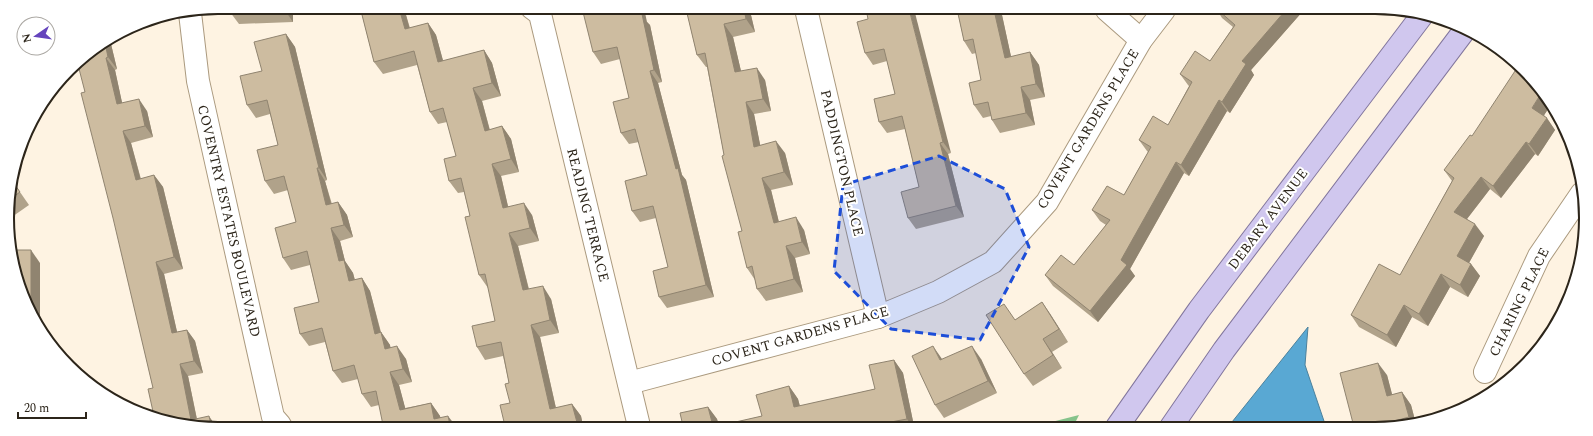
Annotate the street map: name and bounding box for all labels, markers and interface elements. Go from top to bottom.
north arrow [16,16,56,56]
text: N [17,32,36,44]
street label: COVENT GARDENS PLACE [1032,45,1144,213]
street label: PADDINGTON PLACE [815,88,869,238]
street label: COVENTRY ESTATES BOULEVARD [192,103,266,339]
street label: READING TERRACE [561,146,615,284]
street label: DEBARY AVENUE [1223,164,1313,274]
street label: CHARING PLACE [1483,244,1555,360]
street label: COVENT GARDENS PLACE [709,301,891,371]
scale bar [18,394,86,420]
text: 20 m [24,399,49,418]

